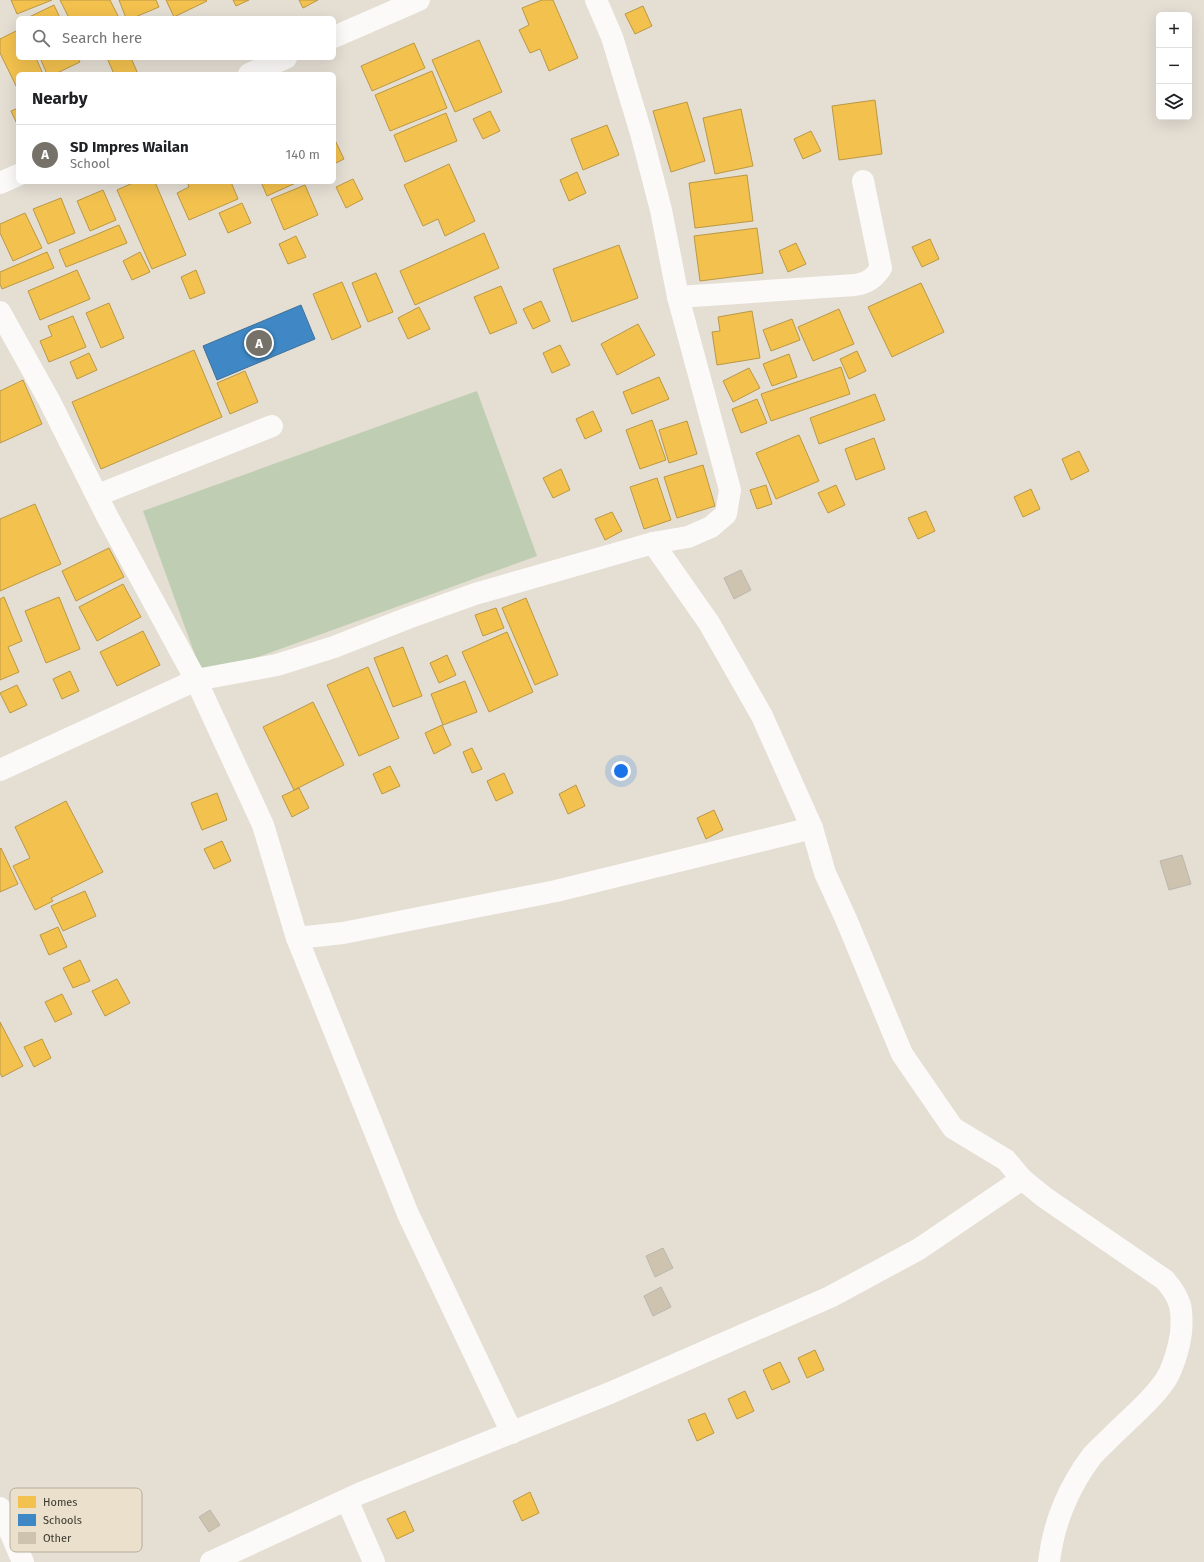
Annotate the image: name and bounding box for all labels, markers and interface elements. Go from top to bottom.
map controls [1156,12,1192,120]
button: + [1156,12,1192,48]
search box [16,16,336,60]
icon: search [30,27,52,49]
text: Search here [62,29,142,47]
button: − [1156,48,1192,84]
button: layers [1156,84,1192,120]
text: Nearby [32,88,87,109]
text: SD Impres Wailan [70,138,189,156]
text: A [41,147,49,162]
text: 140 m [286,147,320,162]
text: School [70,156,110,171]
pin: A [246,328,272,358]
your location [611,761,631,781]
legend [10,1488,142,1552]
text: Homes [43,1496,77,1509]
text: Schools [43,1514,82,1527]
text: Other [43,1532,72,1545]

